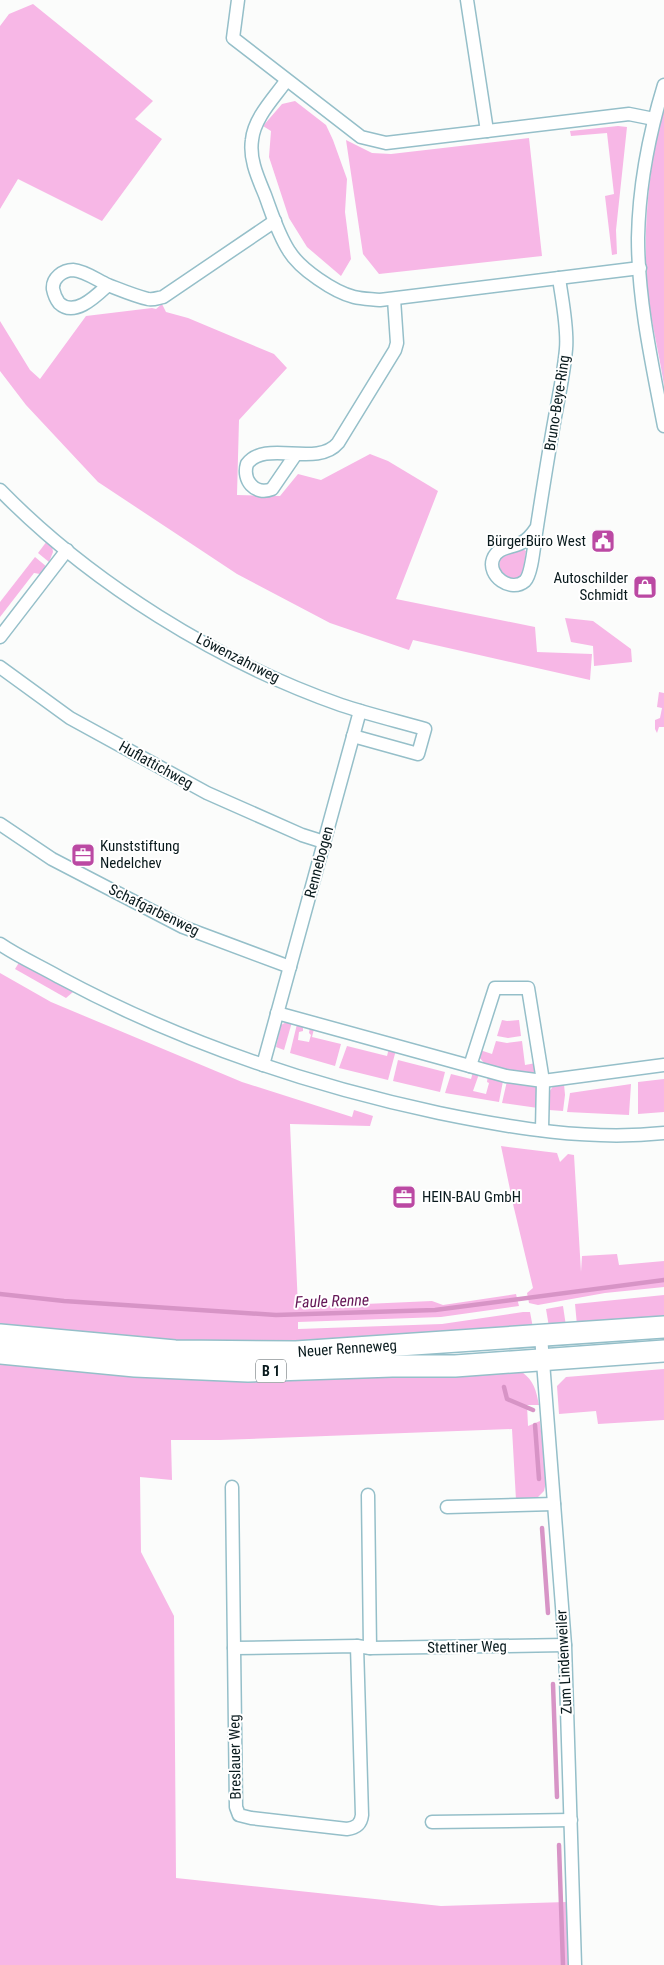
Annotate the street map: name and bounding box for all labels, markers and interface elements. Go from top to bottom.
street label: Bruno-Beye-Ring [541,354,573,452]
public building icon: BürgerBüro West [590,528,616,554]
place label: BürgerBüro West [487,532,586,550]
place label: Autoschilder Schmidt [553,569,628,604]
shop icon: Autoschilder Schmidt [632,574,658,600]
street label: Löwenzahnweg [193,629,283,687]
street label: Huflattichweg [116,737,196,793]
street label: Rennebogen [301,824,337,900]
place label: Kunststiftung Nedelchev [100,837,180,872]
office icon: Kunststiftung Nedelchev [70,842,96,868]
street label: Schafgarbenweg [106,880,202,940]
office icon: HEIN-BAU GmbH [391,1184,417,1210]
place label: HEIN-BAU GmbH [422,1188,521,1206]
water label: Faule Renne [294,1290,370,1312]
street label: Neuer Renneweg [297,1336,397,1361]
road number: B 1 [256,1360,286,1382]
street label: Zum Lindenweiler [552,1609,576,1715]
street label: Stettiner Weg [427,1637,507,1657]
street label: Breslauer Weg [225,1714,245,1800]

